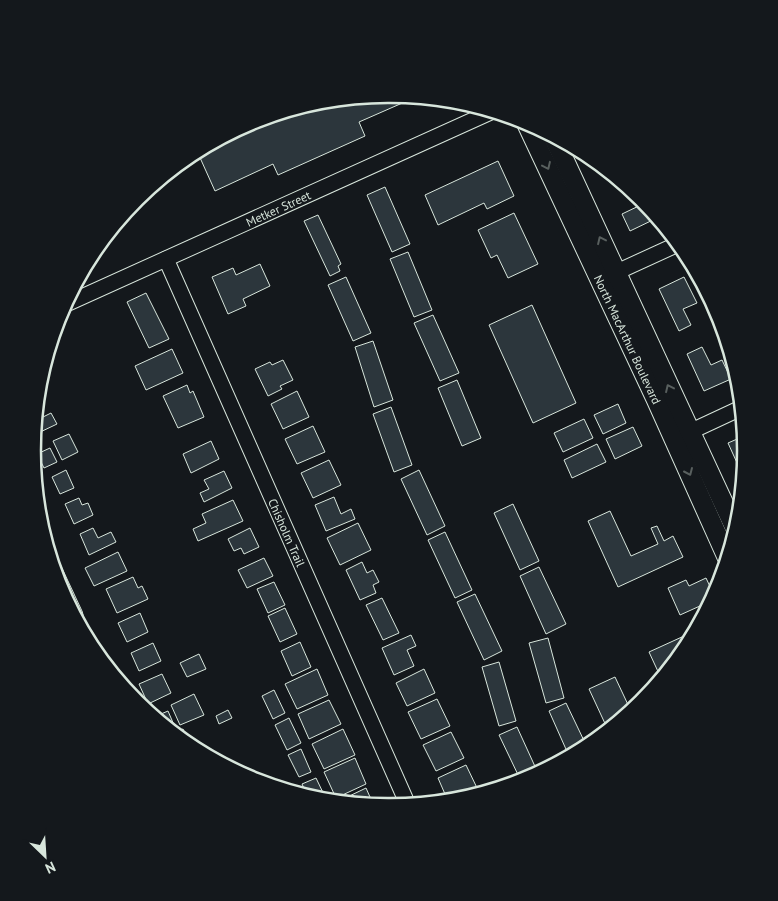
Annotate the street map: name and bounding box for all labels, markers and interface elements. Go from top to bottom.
one-way arrow [540,161,551,170]
street label: Metker Street [243,187,313,229]
one-way arrow [596,236,607,245]
street label: North MacArthur Boulevard [591,272,665,406]
one-way arrow [665,384,675,393]
one-way arrow [683,467,693,476]
street label: Chisholm Trail [266,496,309,569]
north arrow [20,831,70,881]
text: N [43,858,58,878]

